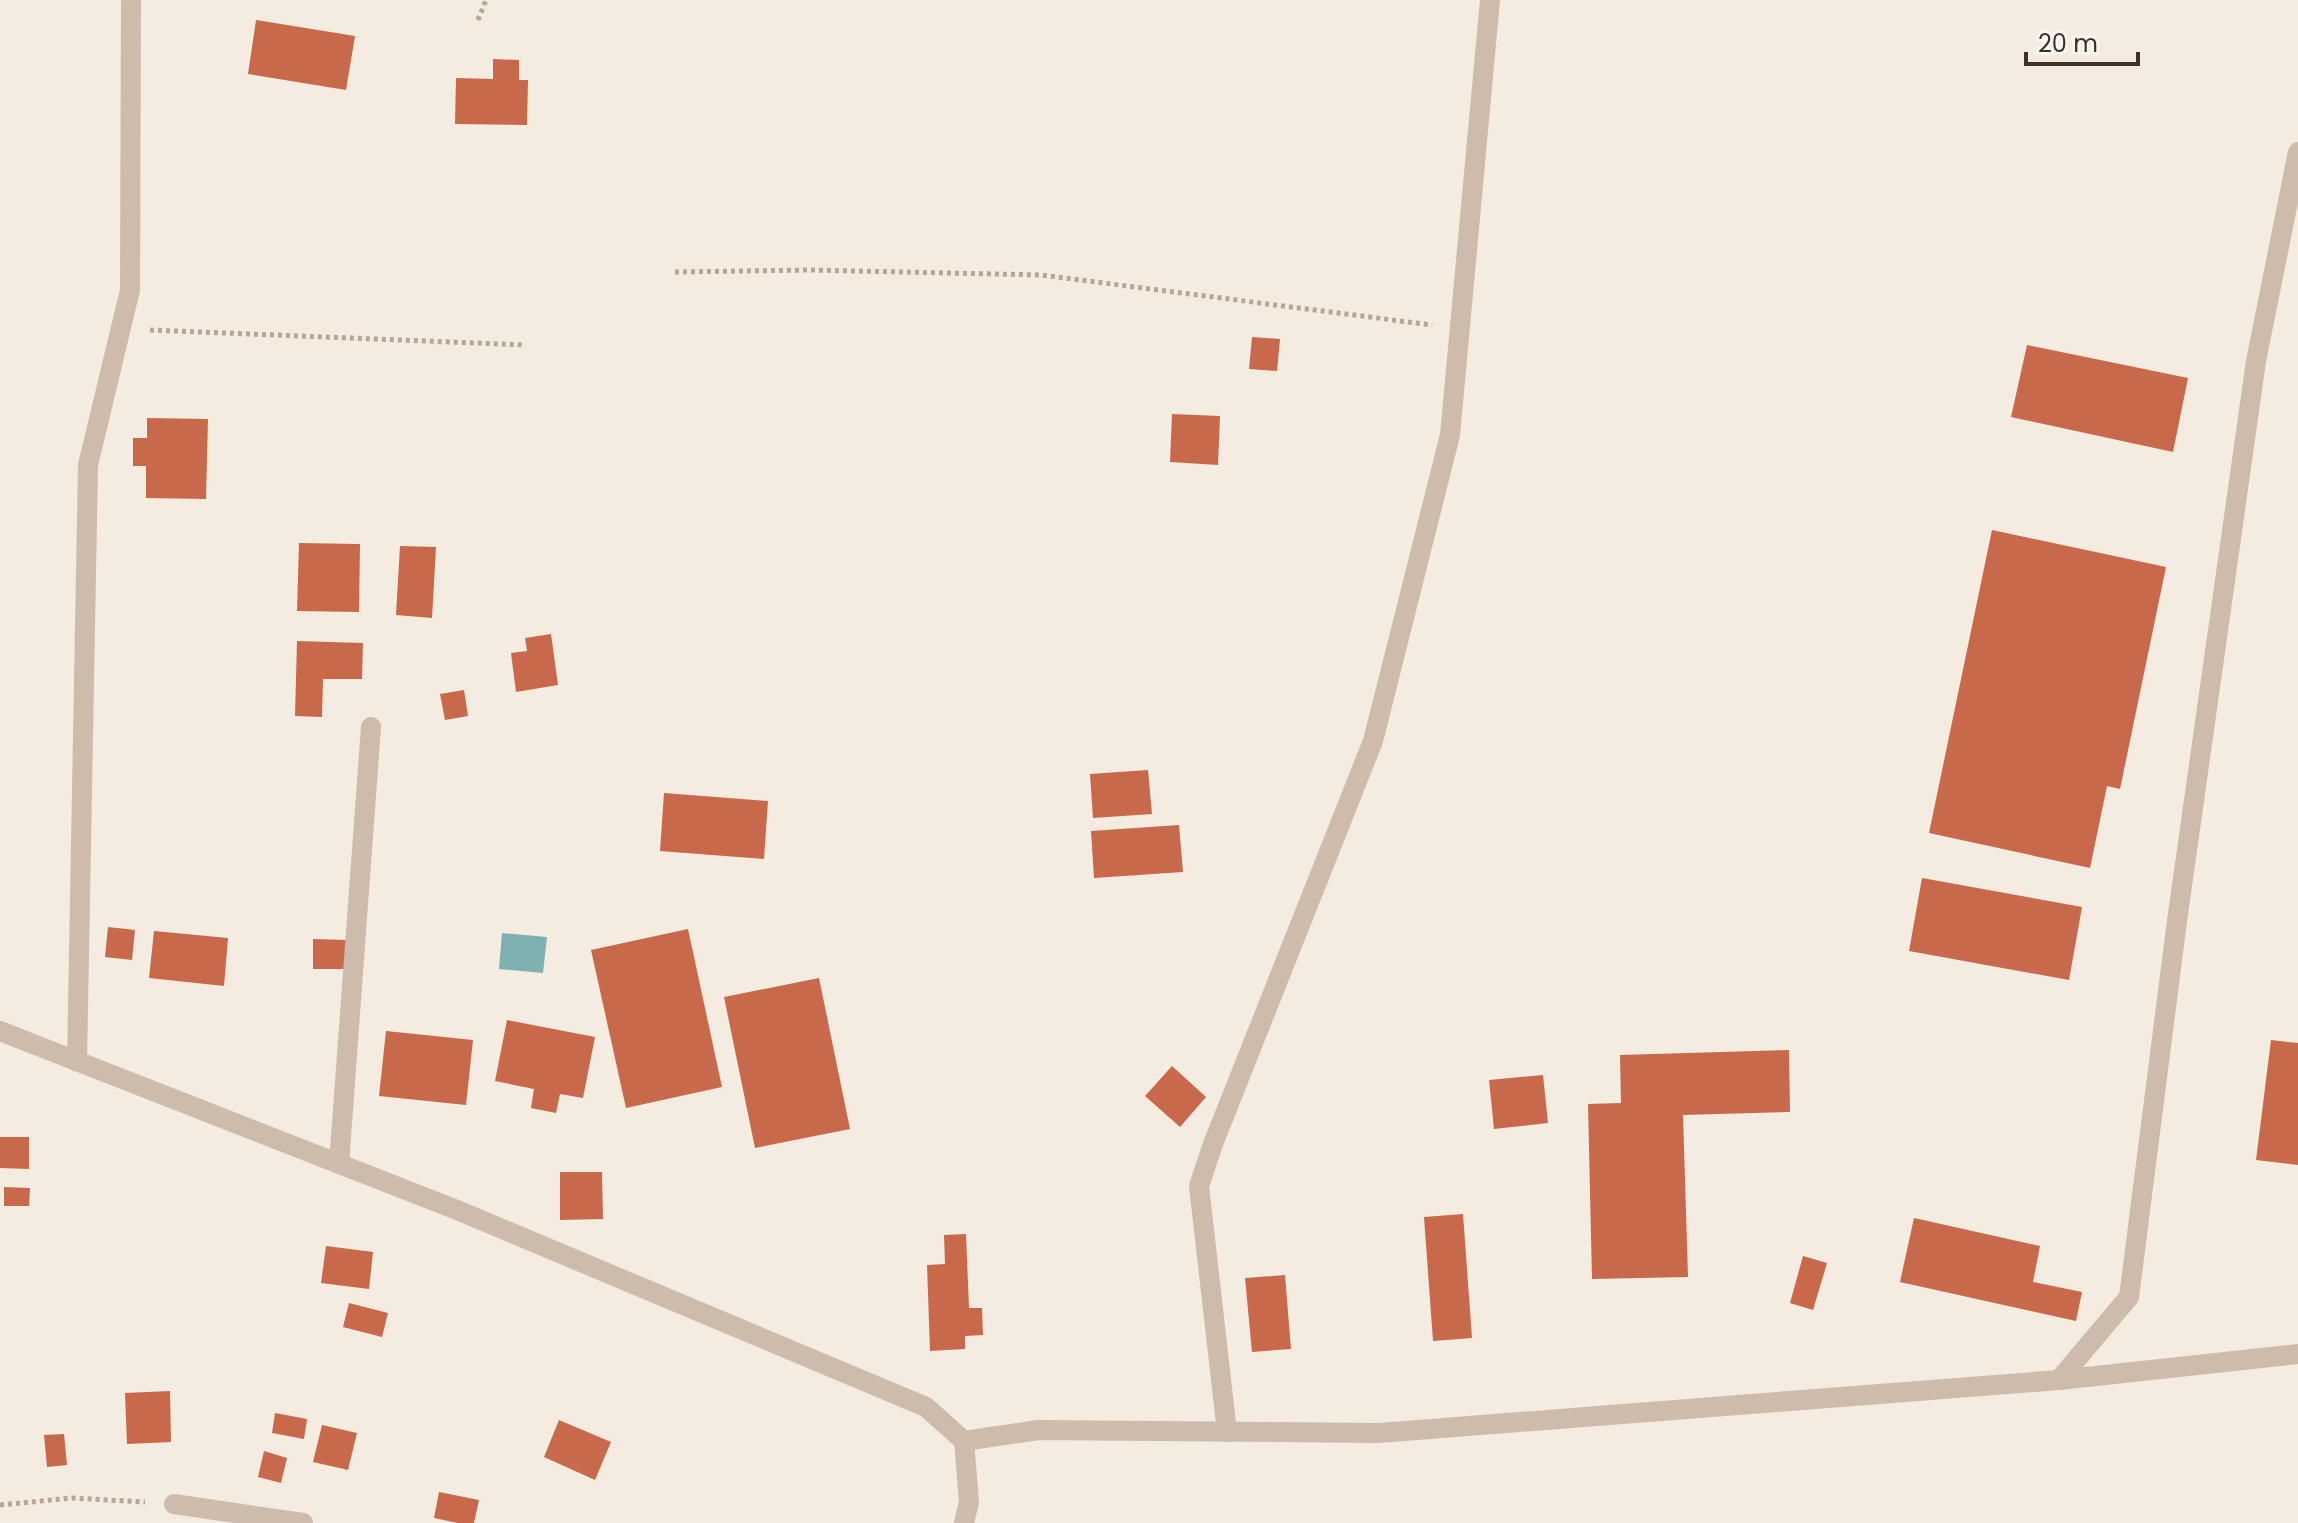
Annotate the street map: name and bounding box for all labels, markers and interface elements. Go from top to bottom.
scale bar [2026,16,2138,66]
text: 20 m [2038,27,2098,60]

